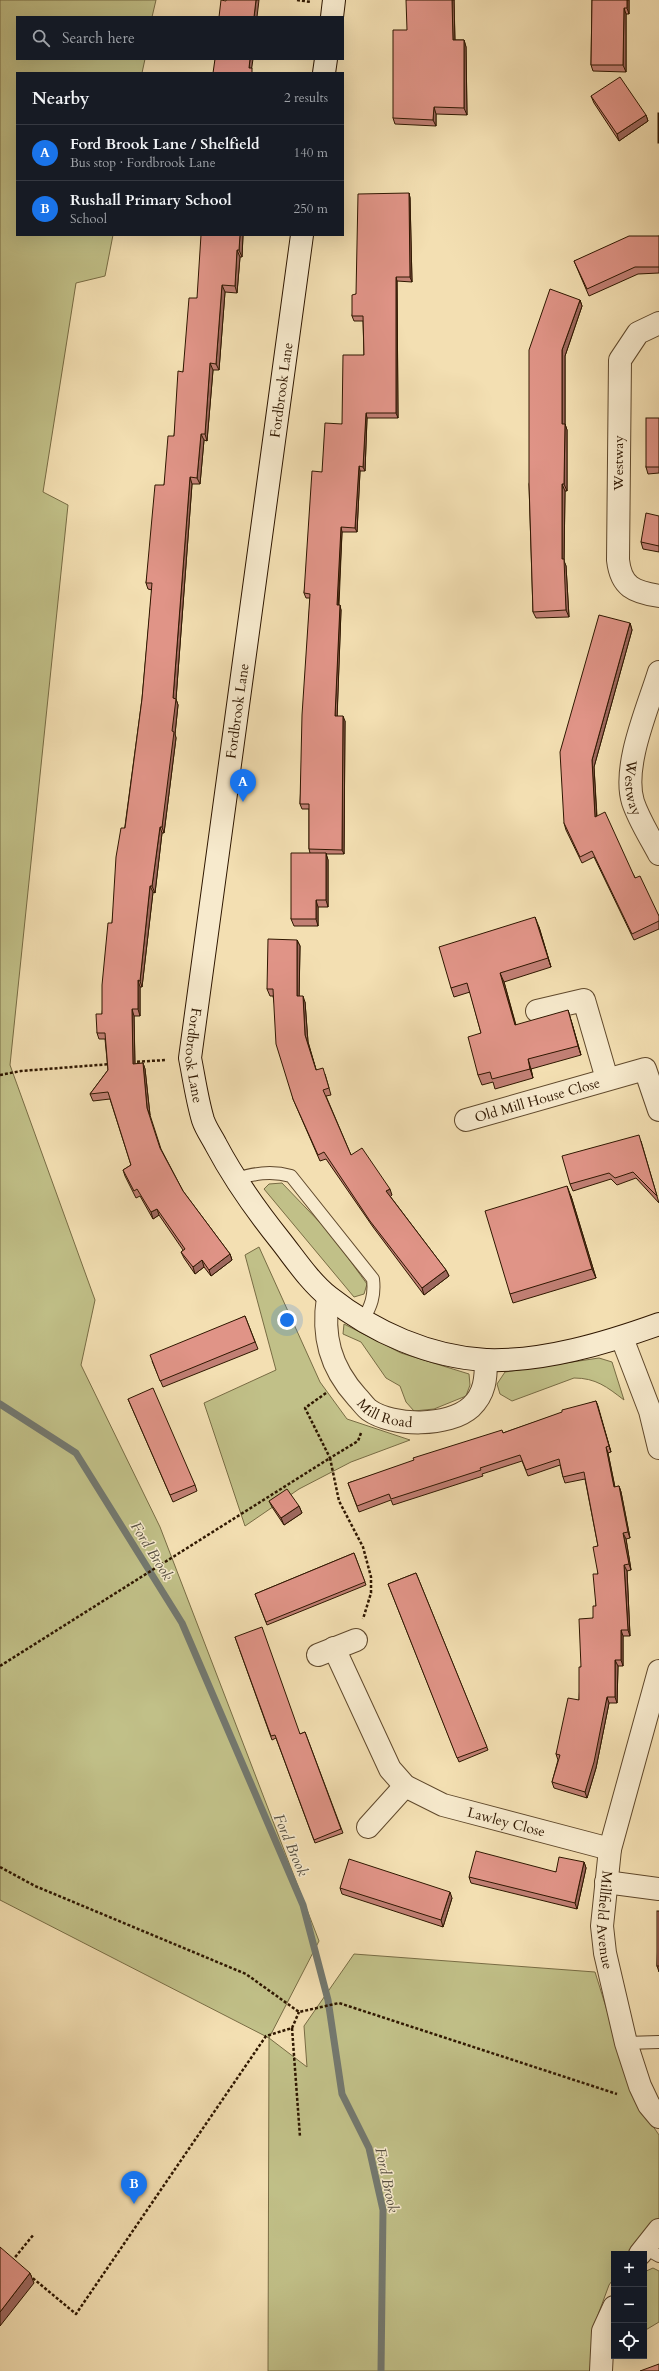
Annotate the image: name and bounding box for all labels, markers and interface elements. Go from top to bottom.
search box [16,16,344,60]
icon: search [30,27,52,49]
text: Search here [62,28,135,48]
text: Nearby [32,87,89,110]
text: 2 results [284,89,328,107]
text: Ford Brook Lane / Shelfield [70,134,260,154]
text: A [40,144,50,162]
text: 140 m [294,144,328,162]
text: Bus stop · Fordbrook Lane [70,154,216,172]
text: Rushall Primary School [70,190,232,210]
text: B [40,200,50,218]
text: 250 m [294,200,328,218]
text: School [70,210,107,228]
street label: Fordbrook Lane [265,341,298,439]
street label: Westway [609,435,628,492]
street label: Fordbrook Lane [221,662,254,760]
street label: Westway [620,758,646,819]
pin: A [230,769,256,802]
street label: Fordbrook Lane [180,1007,207,1105]
street label: Old Mill House Close [472,1073,602,1127]
your location [277,1310,297,1330]
street label: Mill Road [352,1395,414,1432]
water label: Ford Brook [126,1518,178,1585]
street label: Lawley Close [465,1803,547,1842]
water label: Ford Brook [269,1811,313,1880]
street label: Millfield Avenue [592,1870,617,1971]
water label: Ford Brook [370,2146,404,2215]
pin: B [121,2171,147,2204]
map controls [611,2251,647,2359]
button: + [611,2251,647,2287]
button: − [611,2287,647,2323]
button: locate [611,2323,647,2359]

